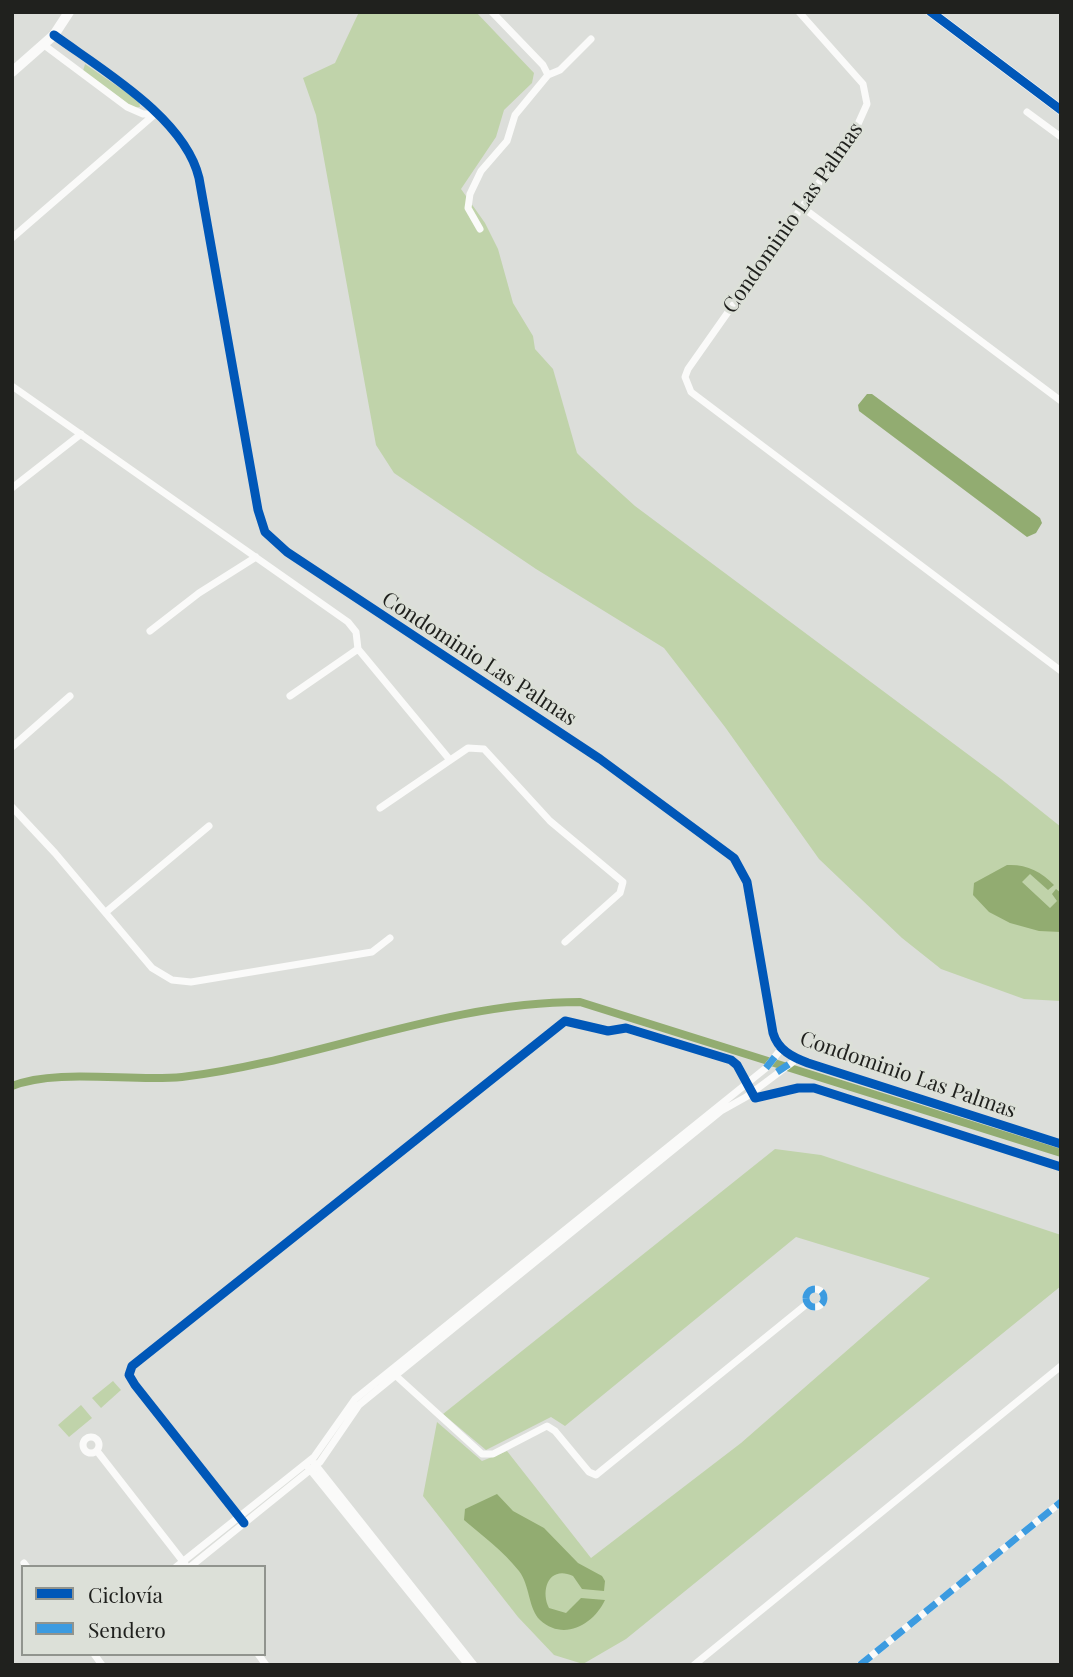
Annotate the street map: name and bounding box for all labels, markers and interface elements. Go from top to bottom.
street label: Condominio Las Palmas [718,118,868,318]
street label: Condominio Las Palmas [377,587,581,731]
street label: Condominio Las Palmas [797,1026,1019,1124]
legend [21,1565,266,1656]
text: Ciclovía [88,1580,163,1608]
text: Sendero [88,1615,166,1643]

